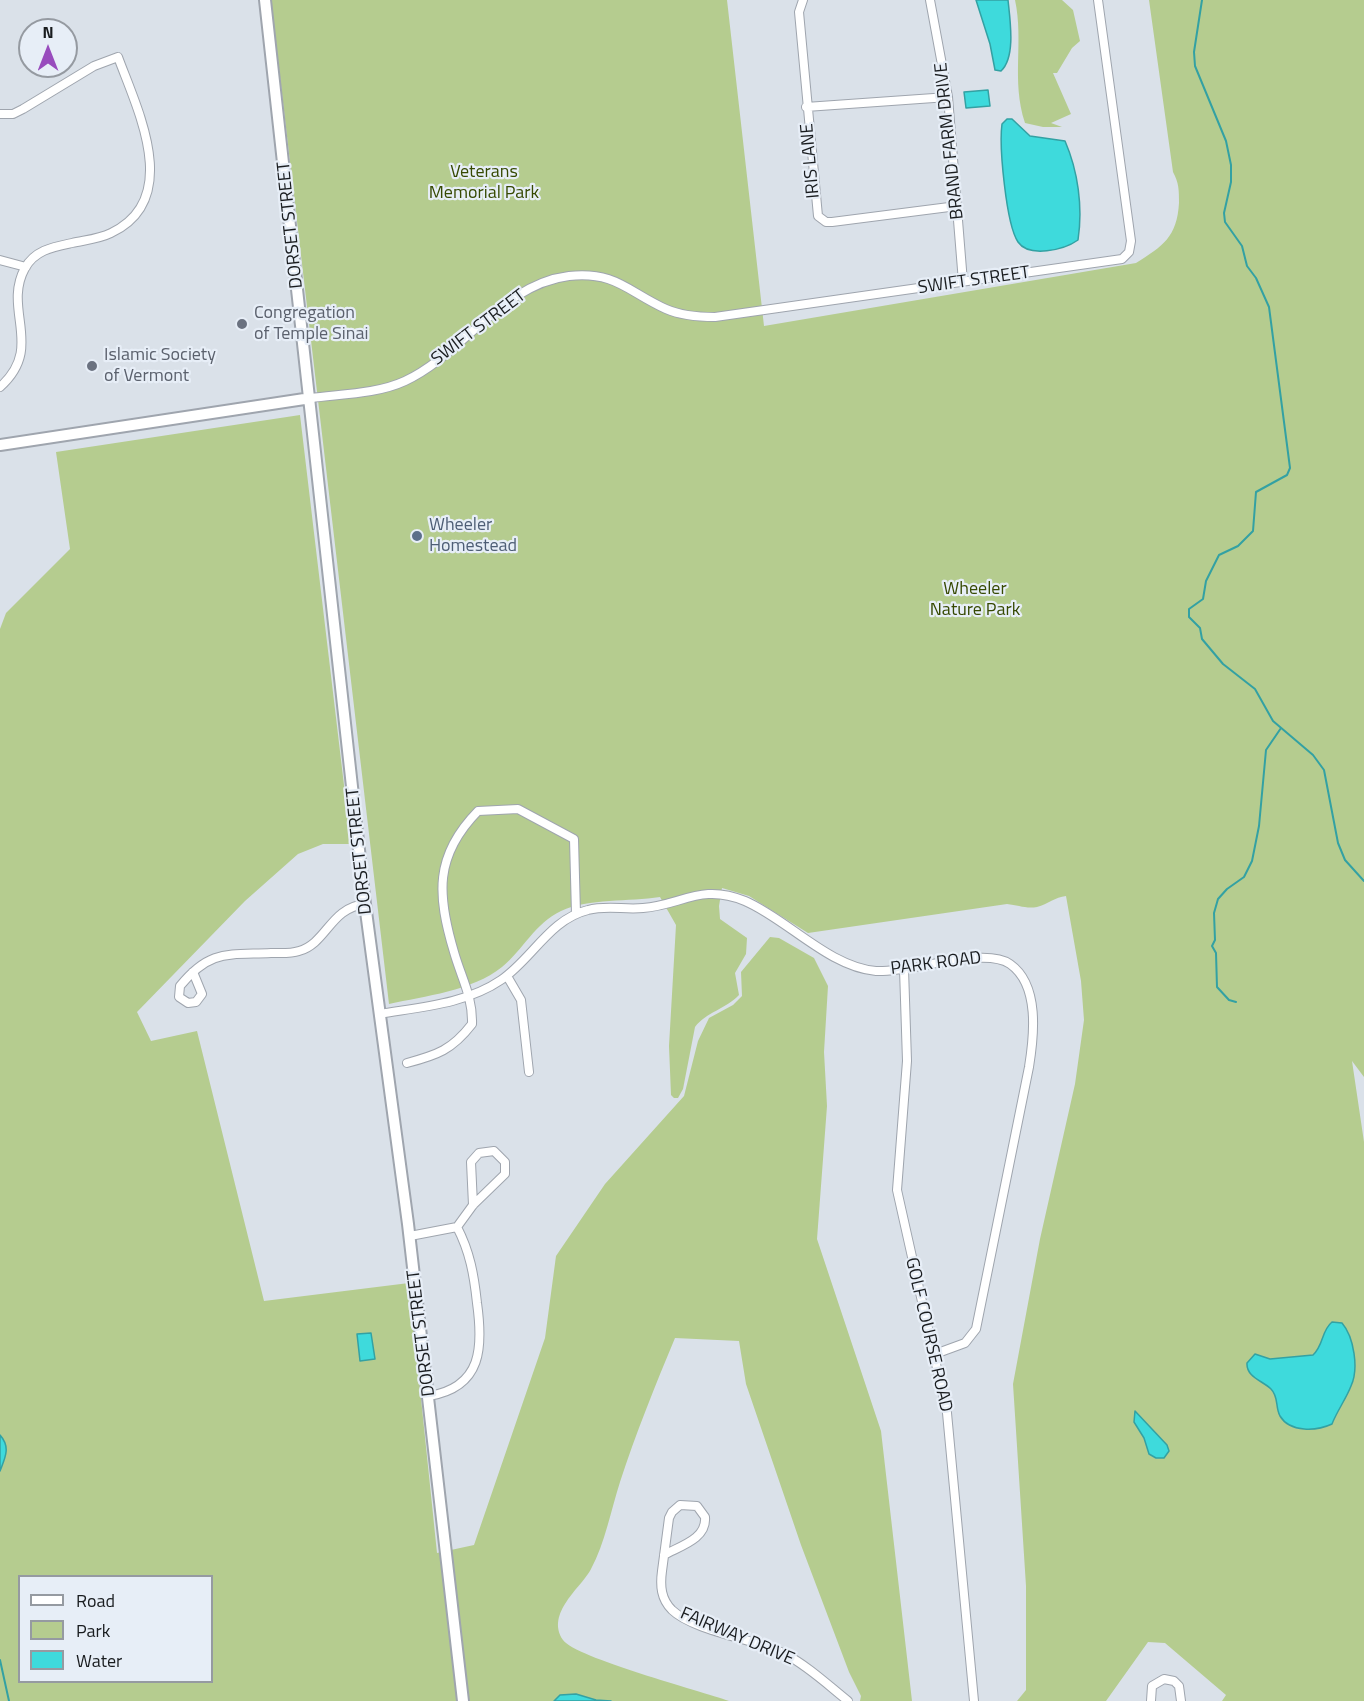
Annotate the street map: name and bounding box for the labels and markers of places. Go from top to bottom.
place label: Congregation of Temple Sinai [254,303,368,346]
marker: Congregation of Temple Sinai [235,317,249,331]
place label: Islamic Society of Vermont [104,345,216,388]
marker: Islamic Society of Vermont [85,359,99,373]
place label: Wheeler Homestead [429,515,517,558]
marker: Wheeler Homestead [410,529,424,543]

